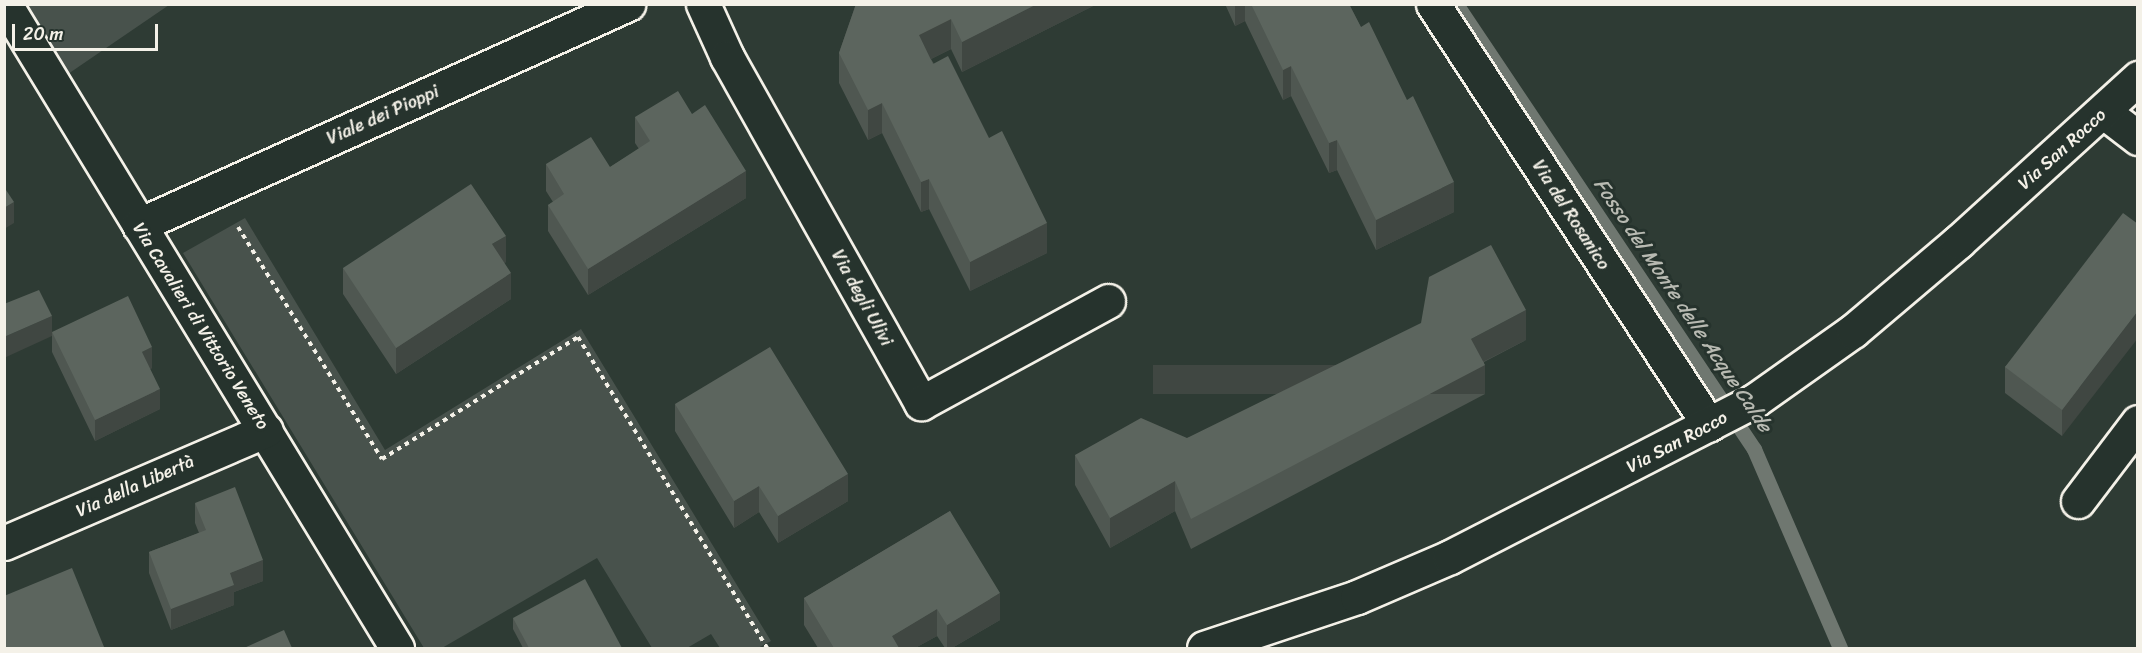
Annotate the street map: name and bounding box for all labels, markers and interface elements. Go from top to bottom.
scale bar [15,12,160,50]
text: 20 m [23,18,63,50]
street label: Viale dei Pioppi [324,81,442,149]
street label: Via San Rocco [2013,104,2111,194]
street label: Via del Rosanico [1527,155,1615,275]
water label: Fosso del Monte delle Acque Calde [1588,172,1778,438]
street label: Via Cavalieri di Vittorio Veneto [128,217,274,435]
street label: Via degli Ulivi [827,246,897,350]
street label: Via San Rocco [1623,406,1731,478]
street label: Via della Libertà [72,450,198,522]

